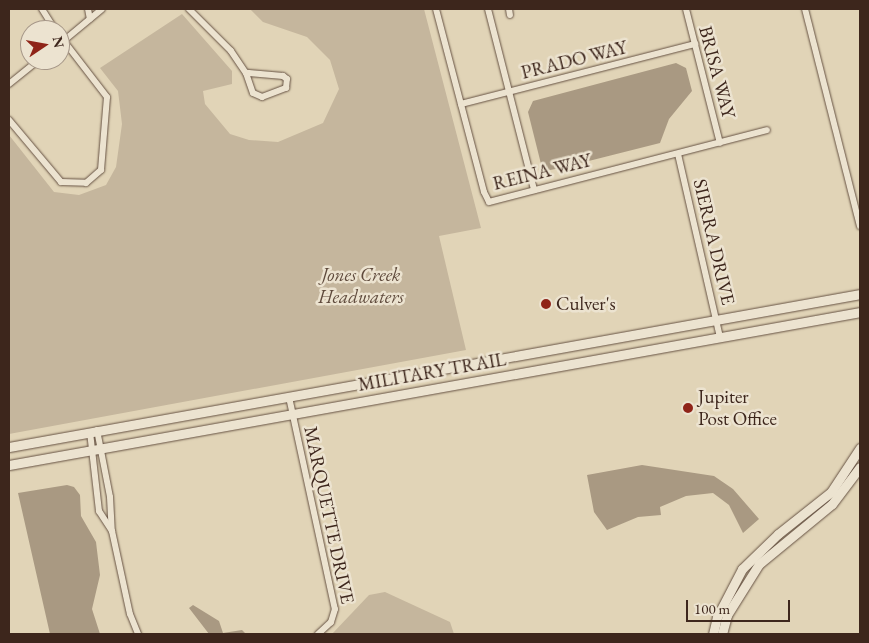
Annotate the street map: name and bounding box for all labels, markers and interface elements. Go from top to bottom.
north arrow [20,20,70,70]
street label: BRISA WAY [694,23,740,121]
text: N [49,35,69,49]
street label: PRADO WAY [519,36,629,84]
street label: REINA WAY [491,149,593,195]
street label: SIERRA DRIVE [688,177,740,307]
park label: Jones Creek Headwaters [318,264,404,308]
place label: Culver's [556,293,616,315]
marker: Culver's [540,298,552,310]
street label: MILITARY TRAIL [356,348,508,396]
place label: Jupiter Post Office [698,386,777,430]
marker: Jupiter Post Office [682,402,694,414]
street label: MARQUETTE DRIVE [299,424,359,606]
scale bar [689,590,793,622]
text: 100 m [694,599,730,618]

